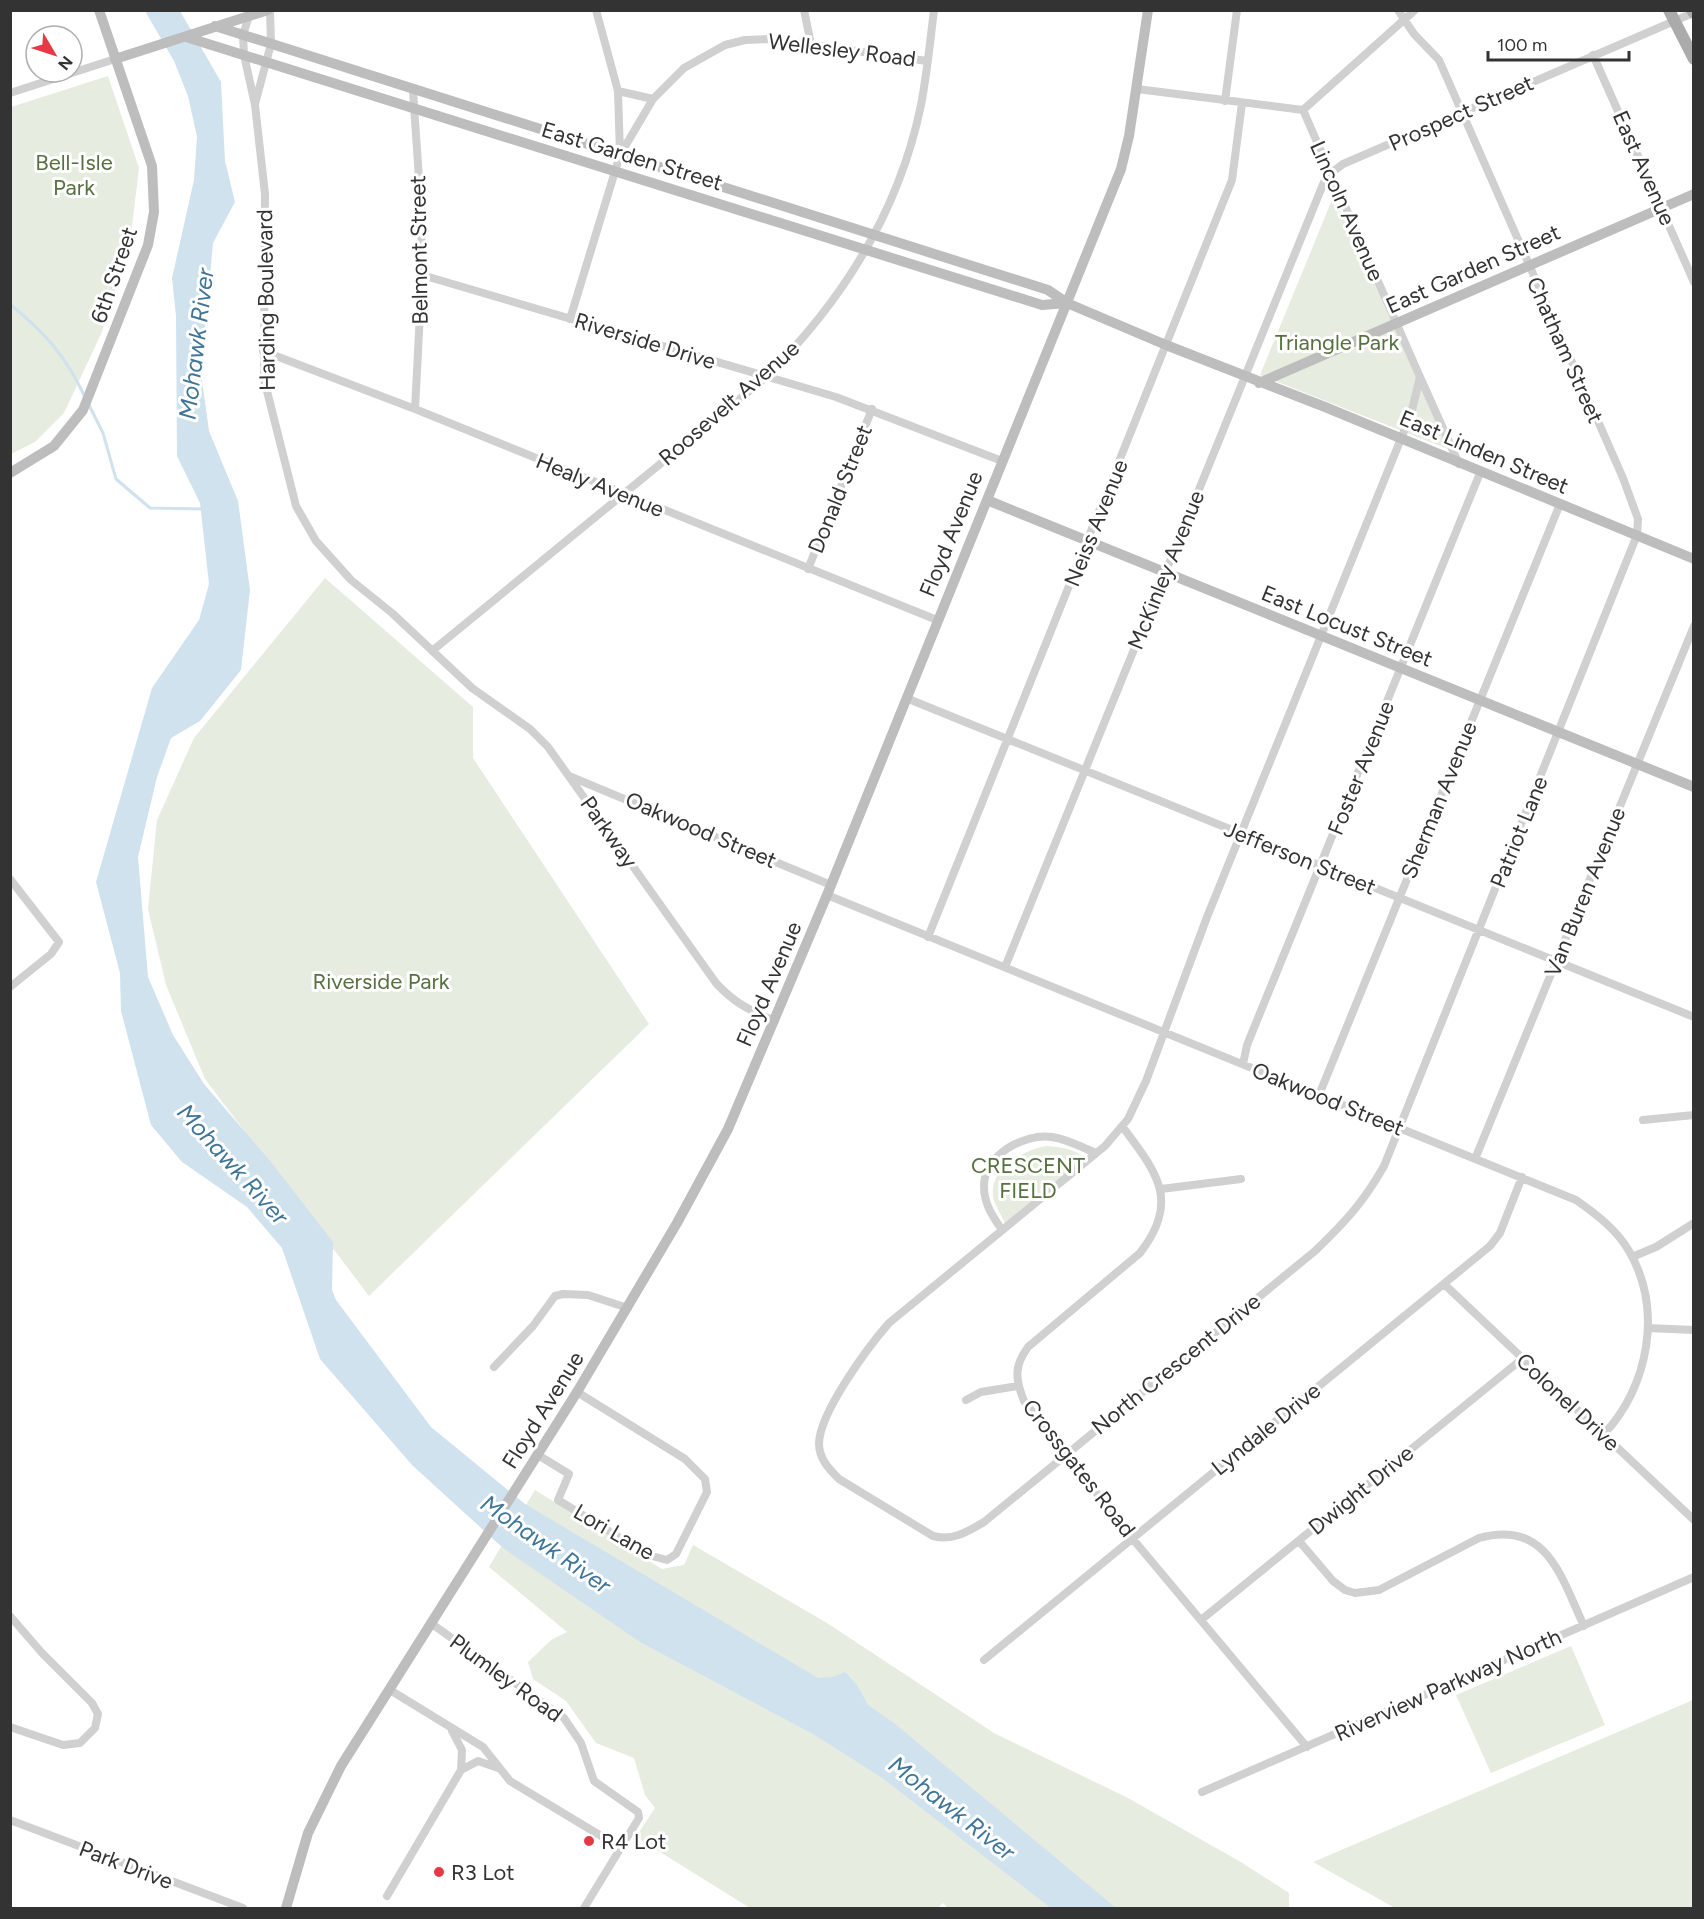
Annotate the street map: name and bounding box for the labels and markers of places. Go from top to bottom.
place label: R4 Lot [601,1828,666,1855]
marker: R4 Lot [582,1834,596,1848]
place label: R3 Lot [451,1859,515,1886]
marker: R3 Lot [432,1865,446,1879]

